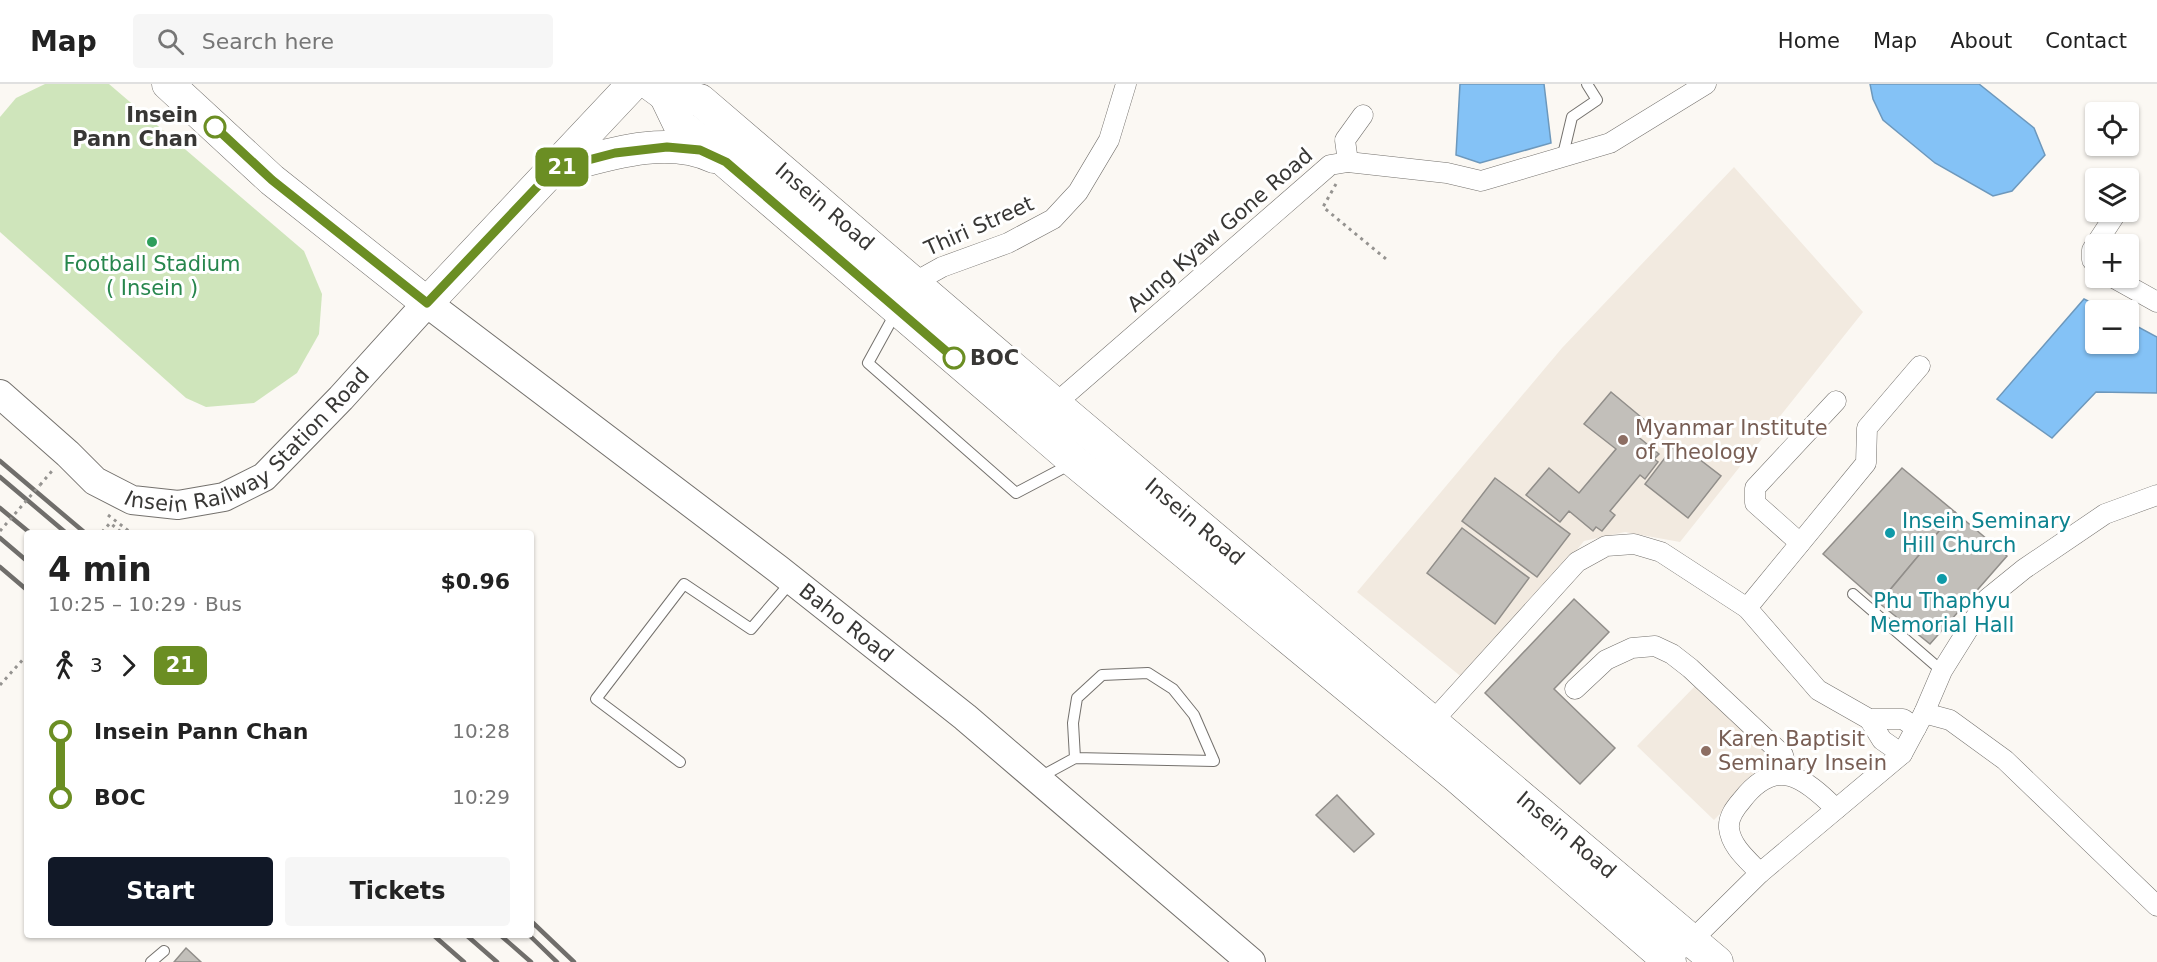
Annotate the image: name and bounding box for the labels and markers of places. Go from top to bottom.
place label: Insein Pann Chan [72,103,198,151]
marker: Insein Pann Chan [204,116,226,138]
marker: Football Stadium ( Insein ) [145,235,159,249]
place label: Football Stadium ( Insein ) [63,252,241,300]
place label: BOC [970,346,1019,370]
marker: BOC [943,347,965,369]
place label: Myanmar Institute of Theology [1635,416,1828,464]
marker: Myanmar Institute of Theology [1616,433,1630,447]
place label: Insein Seminary Hill Church [1902,509,2071,557]
marker: Insein Seminary Hill Church [1883,526,1897,540]
marker: Phu Thaphyu Memorial Hall [1935,572,1949,586]
place label: Phu Thaphyu Memorial Hall [1870,589,2014,637]
place label: Karen Baptisit Seminary Insein [1718,727,1887,775]
marker: Karen Baptisit Seminary Insein [1699,744,1713,758]

